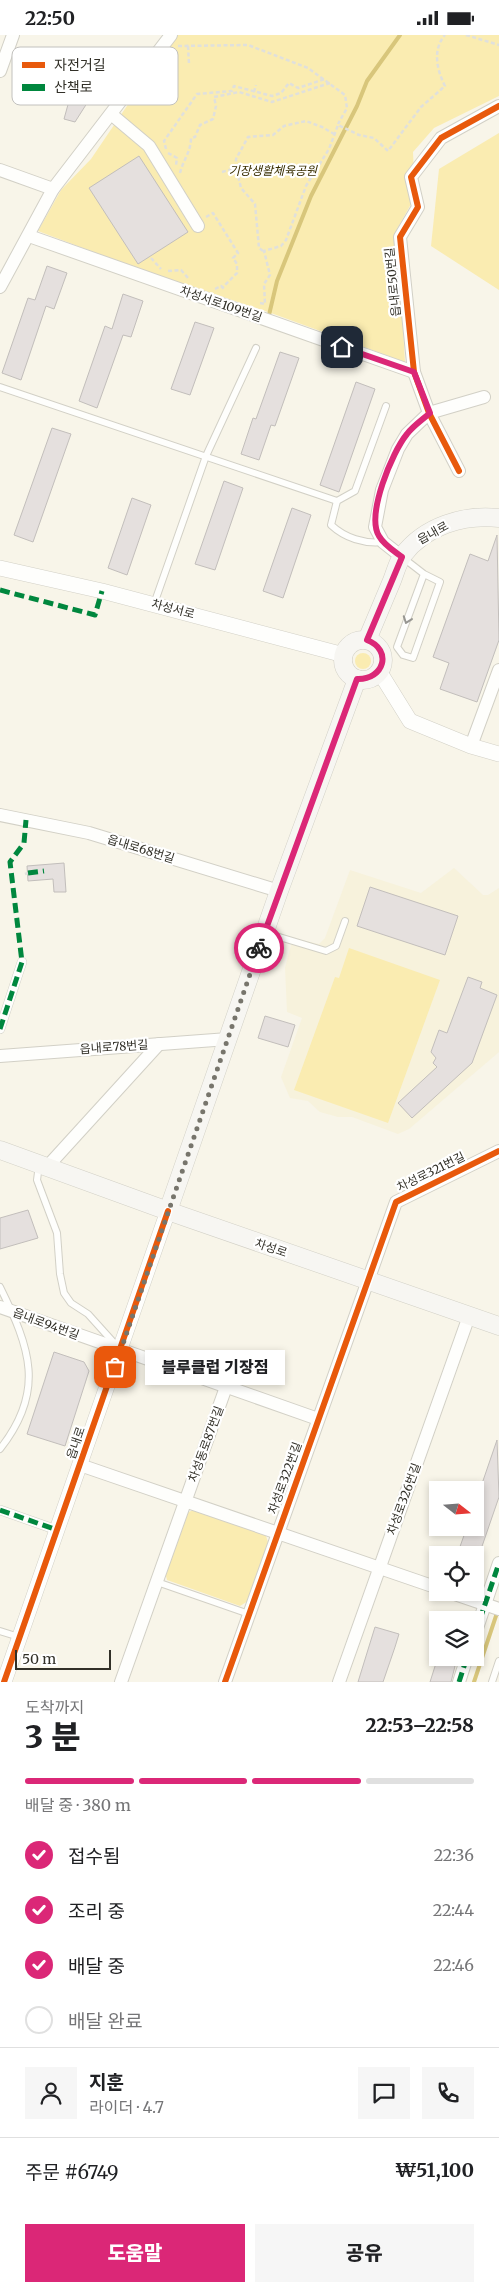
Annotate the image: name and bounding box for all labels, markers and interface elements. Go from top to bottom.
text: 22:50 [25,6,75,30]
legend [12,47,178,105]
text: 자전거길 [54,56,106,74]
text: 산책로 [54,78,93,96]
park label: 기장생활체육공원 [229,163,318,178]
street label: 읍내로50번길 [381,247,404,318]
street label: 차성서로109번길 [178,282,264,325]
pin [321,326,363,368]
icon: home [328,333,356,361]
street label: 읍내로 [415,518,451,547]
street label: 차성서로 [150,596,196,621]
one-way arrow [403,615,413,624]
street label: 읍내로68번길 [106,831,177,866]
courier [234,923,284,973]
icon: bike [245,934,273,962]
street label: 읍내로78번길 [79,1037,149,1056]
street label: 차성로321번길 [394,1149,467,1194]
street label: 차성로 [253,1235,289,1260]
street label: 읍내로94번길 [11,1305,81,1342]
pin [94,1346,136,1388]
callout: 블루클럽 기장점 [145,1349,285,1385]
icon: bag [101,1353,129,1381]
text: 블루클럽 기장점 [162,1357,268,1377]
street label: 차성동로87번길 [185,1404,226,1484]
street label: 읍내로 [63,1425,88,1461]
street label: 차성로322번길 [265,1440,305,1516]
street label: 차성로326번길 [384,1461,424,1537]
north arrow [429,1481,484,1536]
map controls [429,1481,484,1666]
button: locate [429,1546,484,1601]
button: layers [429,1611,484,1666]
scale bar [15,1647,111,1670]
text: 50 m [22,1650,56,1668]
text: 도착까지 [25,1697,84,1717]
text: 22:53–22:58 [366,1713,474,1737]
text: 3 분 [25,1717,80,1757]
text: 배달 중 · 380 m [25,1795,131,1815]
icon: check [25,1841,53,1869]
text: 접수됨 [68,1844,120,1868]
text: 22:36 [434,1845,474,1865]
icon: check [25,1896,53,1924]
text: 조리 중 [68,1899,125,1923]
text: 22:44 [433,1900,474,1920]
icon: check [25,1951,53,1979]
text: 배달 중 [68,1954,125,1978]
text: 22:46 [433,1955,474,1975]
text: 배달 완료 [68,2009,142,2033]
button: person [25,2067,77,2119]
button: chat [358,2067,410,2119]
button: phone [422,2067,474,2119]
text: 지훈 [89,2070,124,2094]
text: 라이더 · 4.7 [89,2097,164,2117]
text: ₩51,100 [395,2158,474,2182]
text: 주문 #6749 [25,2160,119,2184]
button: 도움말 [25,2224,245,2282]
button: 공유 [255,2224,474,2282]

